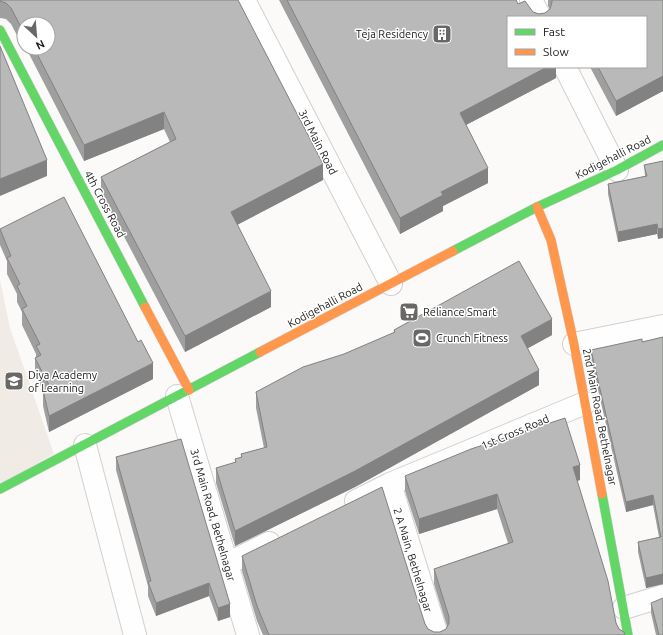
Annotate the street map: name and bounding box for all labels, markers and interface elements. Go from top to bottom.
north arrow [16,16,56,56]
legend [507,16,647,68]
building icon: Teja Residency [431,23,453,45]
text: Fast [543,25,565,38]
place label: Teja Residency [356,28,429,40]
text: N [34,38,47,52]
text: Slow [543,45,569,58]
street label: 3rd Main Road [296,107,340,177]
street label: Kodigehalli Road [573,133,653,181]
street label: 4th Cross Road [82,168,128,240]
street label: Kodigehalli Road [286,280,364,330]
supermarket icon: Reliance Smart [398,301,420,323]
place label: Reliance Smart [423,306,497,318]
sports icon: Crunch Fitness [411,327,433,349]
place label: Crunch Fitness [436,332,508,344]
street label: 2nd Main Road, Bethelnagar [581,347,619,487]
place label: Diya Academy of Learning [28,369,98,394]
school or university icon: Diya Academy of Learning [3,370,25,392]
street label: 1st Cross Road [479,412,551,452]
street label: 3rd Main Road, Bethelnagar [188,447,238,583]
street label: 2 A Main, Bethelnagar [391,506,435,614]

